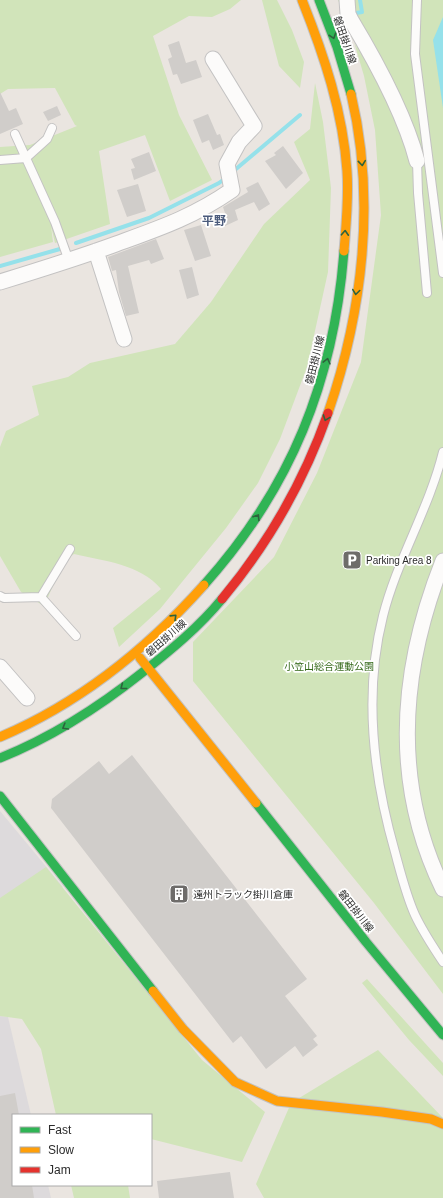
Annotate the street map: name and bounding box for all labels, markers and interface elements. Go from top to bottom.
street label: 磐田掛川線 [332,15,358,65]
one-way arrow [329,33,337,40]
one-way arrow [357,160,366,166]
district label: 平野 [202,214,226,228]
one-way arrow [341,229,350,236]
one-way arrow [352,289,361,295]
street label: 磐田掛川線 [304,334,326,386]
one-way arrow [323,358,331,364]
one-way arrow [323,415,331,422]
one-way arrow [253,514,260,521]
parking icon: Parking Area 8 [341,549,363,571]
place label: Parking Area 8 [366,555,432,566]
one-way arrow [169,614,177,622]
street label: 磐田掛川線 [144,617,188,659]
park label: 小笠山総合運動公園 [284,661,374,672]
one-way arrow [121,683,128,690]
one-way arrow [62,722,69,729]
building icon: 遠州トラック掛川倉庫 [168,883,190,905]
street label: 磐田掛川線 [336,888,376,934]
place label: 遠州トラック掛川倉庫 [193,889,293,900]
legend [12,1114,152,1186]
text: Fast [48,1123,72,1137]
text: Slow [48,1143,74,1157]
text: Jam [48,1163,71,1177]

